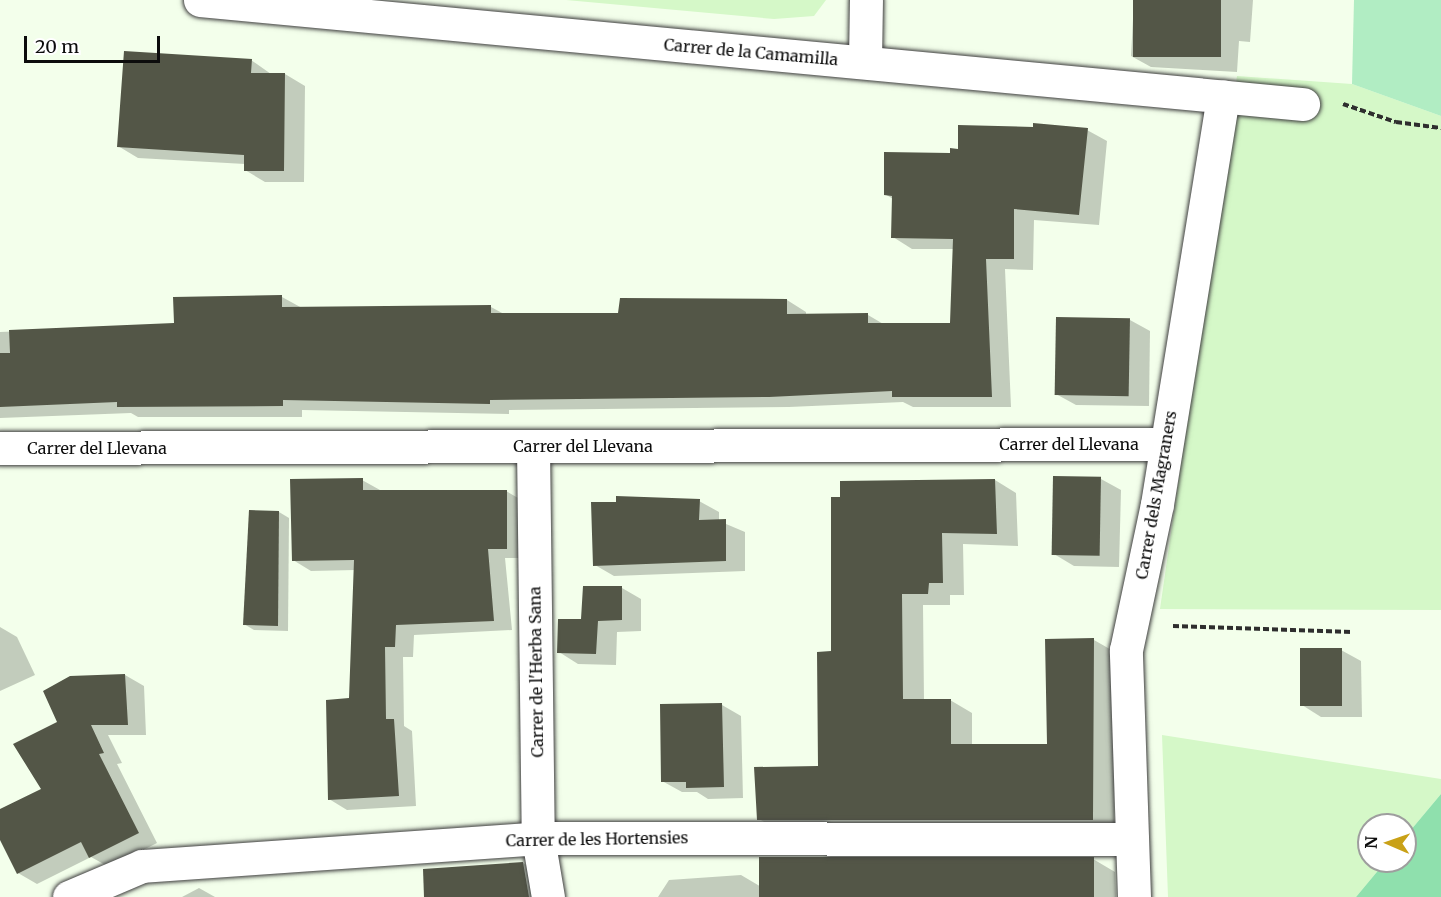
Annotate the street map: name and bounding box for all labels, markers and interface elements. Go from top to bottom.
scale bar [27,24,164,62]
text: 20 m [35,35,79,58]
street label: Carrer de la Camamilla [663,35,839,69]
street label: Carrer dels Magraners [1132,409,1180,581]
street label: Carrer del Llevana [999,434,1139,454]
street label: Carrer del Llevana [513,436,653,456]
street label: Carrer del Llevana [27,438,167,458]
street label: Carrer de l'Herba Sana [525,586,547,758]
north arrow [1357,813,1417,873]
street label: Carrer de les Hortensies [506,828,688,850]
text: N [1361,836,1381,849]

